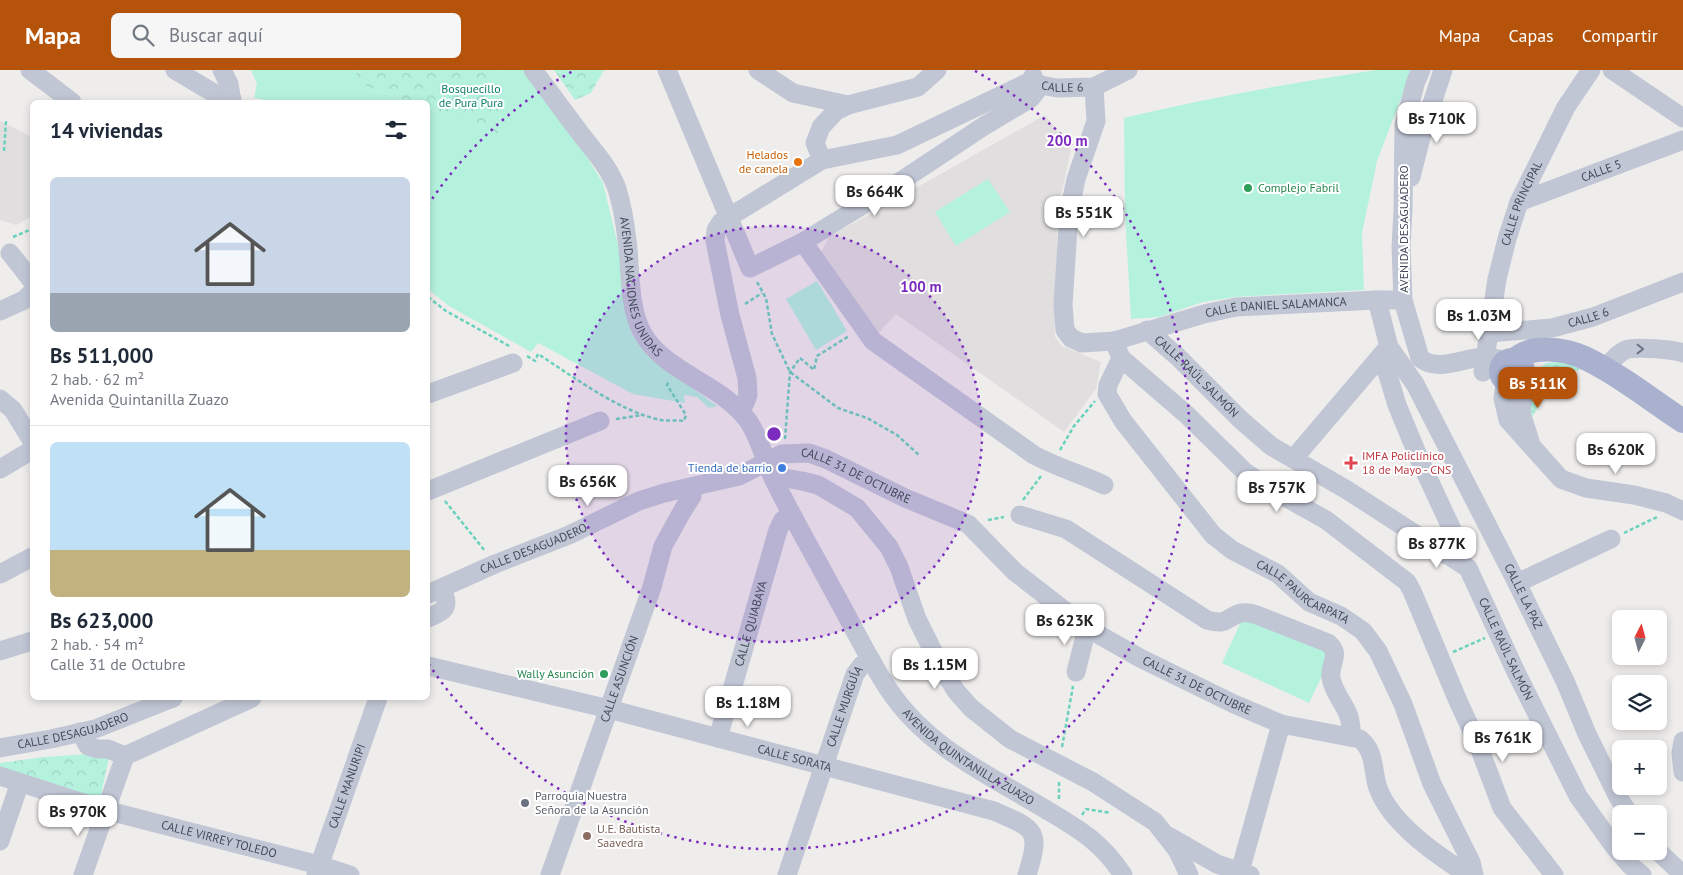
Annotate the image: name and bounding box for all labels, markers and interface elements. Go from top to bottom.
search box [111,13,461,58]
text: Mapa [25,20,81,51]
icon: search [129,21,157,49]
text: Buscar aquí [169,23,263,47]
text: Mapa [1439,24,1481,47]
text: Capas [1509,24,1554,47]
text: Compartir [1582,24,1658,47]
street label: CALLE 6 [1040,77,1084,95]
park label: Bosquecillo de Pura Pura [439,81,503,110]
pin: Bs 710K [1391,102,1483,144]
text: Bs 710K [1408,108,1466,128]
icon: filters [382,116,410,144]
text: 14 viviendas [50,117,163,144]
text: 200 m [1046,131,1088,150]
place label: Helados de canela [739,147,788,176]
marker: Helados de canela [792,156,804,168]
street label: CALLE 5 [1579,156,1624,185]
street label: CALLE PRINCIPAL [1498,158,1545,247]
street label: AVENIDA DESAGUADERO [1396,165,1411,293]
pin: Bs 664K [829,174,921,217]
place label: Complejo Fabril [1258,180,1339,195]
text: Bs 664K [846,181,904,201]
marker: Complejo Fabril [1242,182,1254,194]
pin: Bs 551K [1038,196,1130,238]
text: Bs 551K [1055,202,1113,222]
icon: home [185,209,275,299]
street label: AVENIDA NACIONES UNIDAS [617,216,666,360]
text: 100 m [900,277,942,296]
street label: CALLE DANIEL SALAMANCA [1204,294,1347,321]
pin: Bs 1.03M [1427,298,1531,341]
street label: CALLE 6 [1566,304,1611,330]
text: Bs 1.03M [1447,305,1511,325]
street label: CALLE RAÚL SALMÓN [1152,332,1242,420]
text: Bs 511,000 [50,342,153,369]
one-way arrow [1636,344,1644,354]
pin: Bs 511K [1492,366,1584,409]
text: 2 hab. · 62 m² [50,369,144,389]
text: Bs 511K [1509,373,1567,393]
text: Avenida Quintanilla Zuazo [50,389,229,409]
centre of rings [765,425,783,443]
pin: Bs 620K [1570,432,1662,475]
text: Bs 620K [1587,439,1645,459]
street label: CALLE 31 DE OCTUBRE [801,445,913,507]
place label: IMFA Policlínico 18 de Mayo - CNS [1362,448,1452,477]
marker: IMFA Policlínico 18 de Mayo - CNS [1344,456,1358,470]
place label: Tienda de barrio [688,460,772,475]
marker: Tienda de barrio [776,462,788,474]
pin: Bs 656K [542,464,634,507]
pin: Bs 757K [1231,470,1323,513]
text: Bs 656K [559,471,617,491]
icon: home [185,475,275,565]
text: Bs 757K [1248,477,1306,497]
street label: CALLE DESAGUADERO [477,519,589,577]
pin: Bs 877K [1391,526,1483,569]
text: Bs 877K [1408,533,1466,553]
street label: CALLE PAURCARPATA [1254,556,1353,627]
street label: CALLE LA PAZ [1501,561,1546,632]
street label: CALLE QUIABAYA [731,579,770,668]
street label: CALLE RAÚL SALMÓN [1476,595,1537,703]
pin: Bs 623K [1019,604,1111,646]
text: Bs 623,000 [50,607,153,634]
text: Bs 623K [1036,610,1094,630]
north arrow [1612,610,1668,665]
map controls [1612,610,1667,860]
street label: CALLE ASUNCIÓN [597,633,641,724]
text: 2 hab. · 54 m² [50,634,144,654]
pin: Bs 1.15M [883,648,987,690]
street label: CALLE 31 DE OCTUBRE [1140,652,1254,718]
text: Calle 31 de Octubre [50,654,186,674]
text: Bs 1.15M [903,654,967,674]
street label: CALLE MURGUÍA [823,662,866,749]
place label: Wally Asunción [517,666,594,681]
marker: Wally Asunción [598,668,610,680]
button: layers [1612,675,1667,730]
pin: Bs 1.18M [696,686,800,728]
text: Bs 1.18M [716,692,780,712]
street label: AVENIDA QUINTANILLA ZUAZO [900,705,1037,808]
street label: CALLE DESAGUADERO [16,709,130,752]
pin: Bs 761K [1457,720,1549,763]
text: Bs 761K [1474,727,1532,747]
button: + [1612,740,1667,795]
street label: CALLE SORATA [756,741,833,775]
street label: CALLE MANURIPI [325,742,368,831]
place label: Parroquia Nuestra Señora de la Asunción [535,788,648,817]
pin: Bs 970K [32,794,124,837]
marker: Parroquia Nuestra Señora de la Asunción [519,797,531,809]
text: Bs 970K [49,801,107,821]
button: − [1612,805,1667,860]
street label: CALLE VIRREY TOLEDO [160,817,278,861]
place label: U.E. Bautista Saavedra [597,821,660,850]
marker: U.E. Bautista Saavedra [581,830,593,842]

